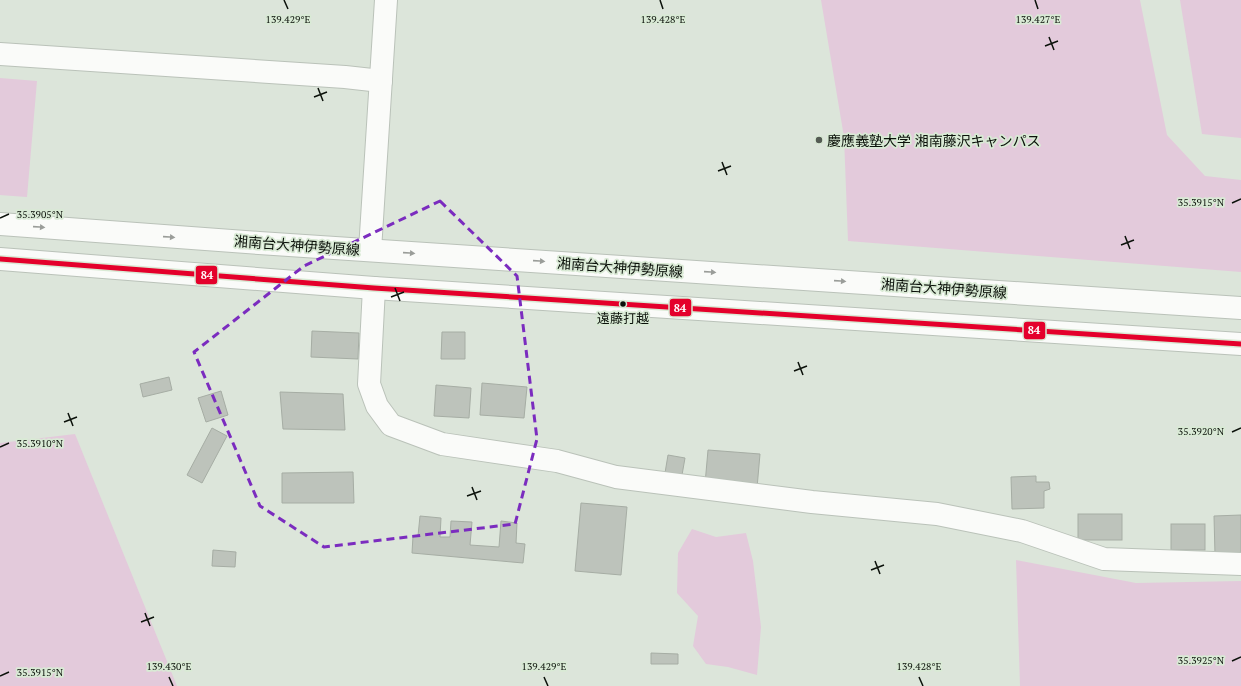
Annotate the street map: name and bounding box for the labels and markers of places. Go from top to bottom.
place label: 慶應義塾大学 湘南藤沢キャンパス [827,131,1040,150]
marker: 慶應義塾大学 湘南藤沢キャンパス [814,135,824,145]
marker: 遠藤打越 [618,299,628,309]
place label: 遠藤打越 [597,309,649,327]

